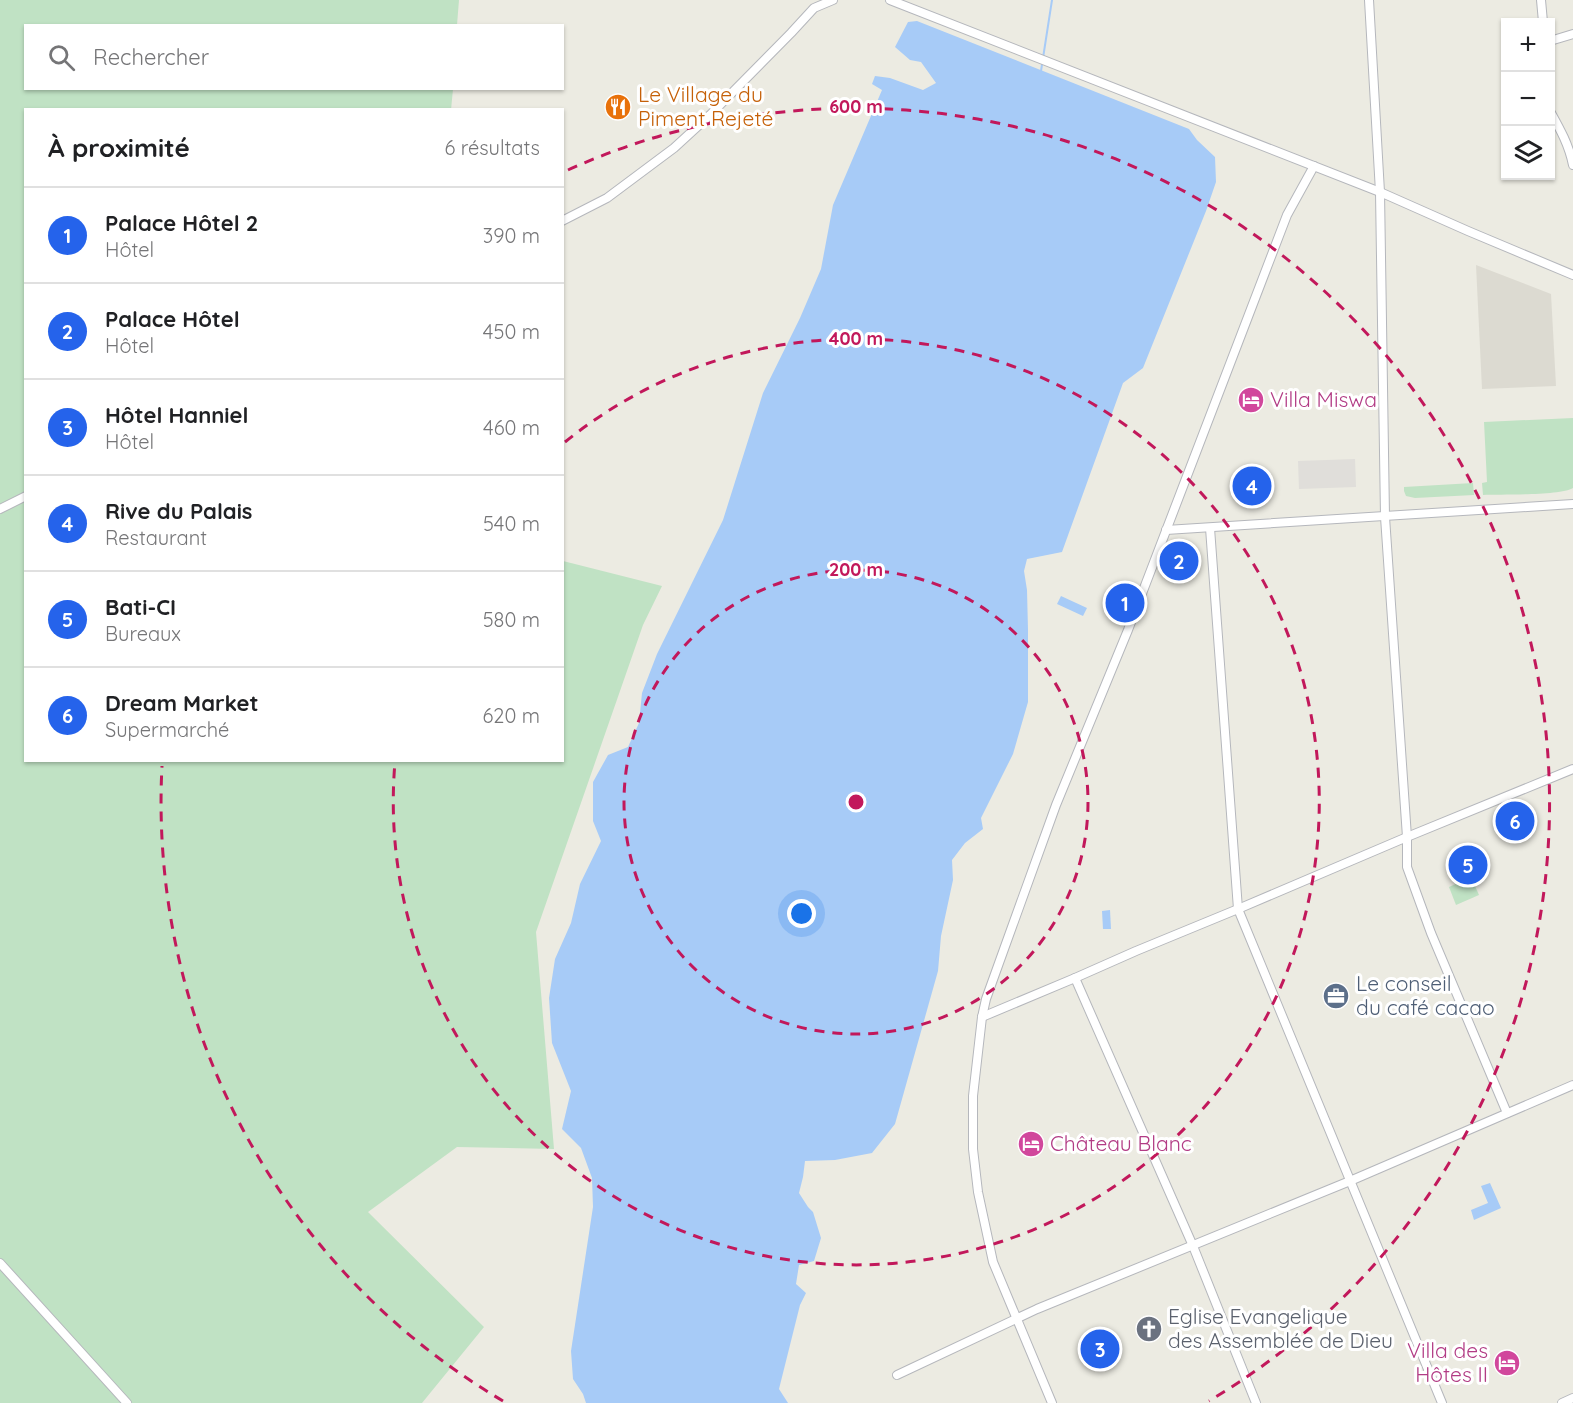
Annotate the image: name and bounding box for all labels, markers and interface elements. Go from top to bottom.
map controls [1501,18,1555,180]
button: + [1501,18,1555,72]
search box [24,24,564,90]
icon: search [45,41,78,74]
text: Rechercher [93,43,209,71]
button: − [1501,72,1555,126]
place label: Le Village du Piment Rejeté [638,81,773,131]
restaurant icon: Le Village du Piment Rejeté [603,92,633,122]
text: 600 m [829,95,883,118]
button: layers [1501,126,1555,180]
text: À proximité [48,131,190,164]
text: 6 résultats [444,135,540,160]
text: Palace Hôtel 2 [105,209,258,237]
text: 1 [64,223,71,248]
text: 390 m [483,223,540,248]
text: Hôtel [105,237,154,262]
text: Palace Hôtel [105,305,240,333]
text: 2 [62,319,73,344]
text: 450 m [483,319,540,344]
text: 400 m [829,327,883,350]
text: Hôtel [105,333,154,358]
hotel icon: Villa Miswa [1236,385,1266,415]
place label: Villa Miswa [1270,386,1377,412]
text: Hôtel Hanniel [105,401,249,429]
text: 3 [62,415,73,440]
text: 460 m [483,415,540,440]
text: Hôtel [105,429,154,454]
pin: 4 [1232,464,1272,508]
text: Rive du Palais [105,497,252,525]
text: 4 [62,511,73,536]
text: 540 m [483,511,540,536]
text: Restaurant [105,525,207,550]
pin: 2 [1160,538,1198,584]
text: 200 m [829,558,883,581]
pin: 1 [1106,580,1144,626]
text: Bati-CI [105,593,176,621]
text: 5 [62,607,73,632]
text: 580 m [483,607,540,632]
text: Bureaux [105,621,181,646]
text: Dream Market [105,689,259,717]
text: 6 [62,703,73,728]
text: 620 m [483,703,540,728]
text: Supermarché [105,717,229,742]
centre of rings [846,792,866,812]
pin: 6 [1496,798,1534,844]
pin: 5 [1448,842,1488,888]
your location [787,899,816,928]
place label: Le conseil du café cacao [1356,970,1495,1020]
office icon: Le conseil du café cacao [1321,981,1351,1011]
hotel icon: Château Blanc [1016,1129,1046,1159]
place label: Château Blanc [1050,1130,1192,1156]
place label: Eglise Evangelique des Assemblée de Dieu [1168,1303,1393,1353]
church icon: Eglise Evangelique des Assemblée de Dieu [1134,1314,1164,1344]
pin: 3 [1080,1326,1120,1372]
place label: Villa des Hôtes II [1407,1337,1488,1387]
hotel icon: Villa des Hôtes II [1492,1348,1522,1378]

